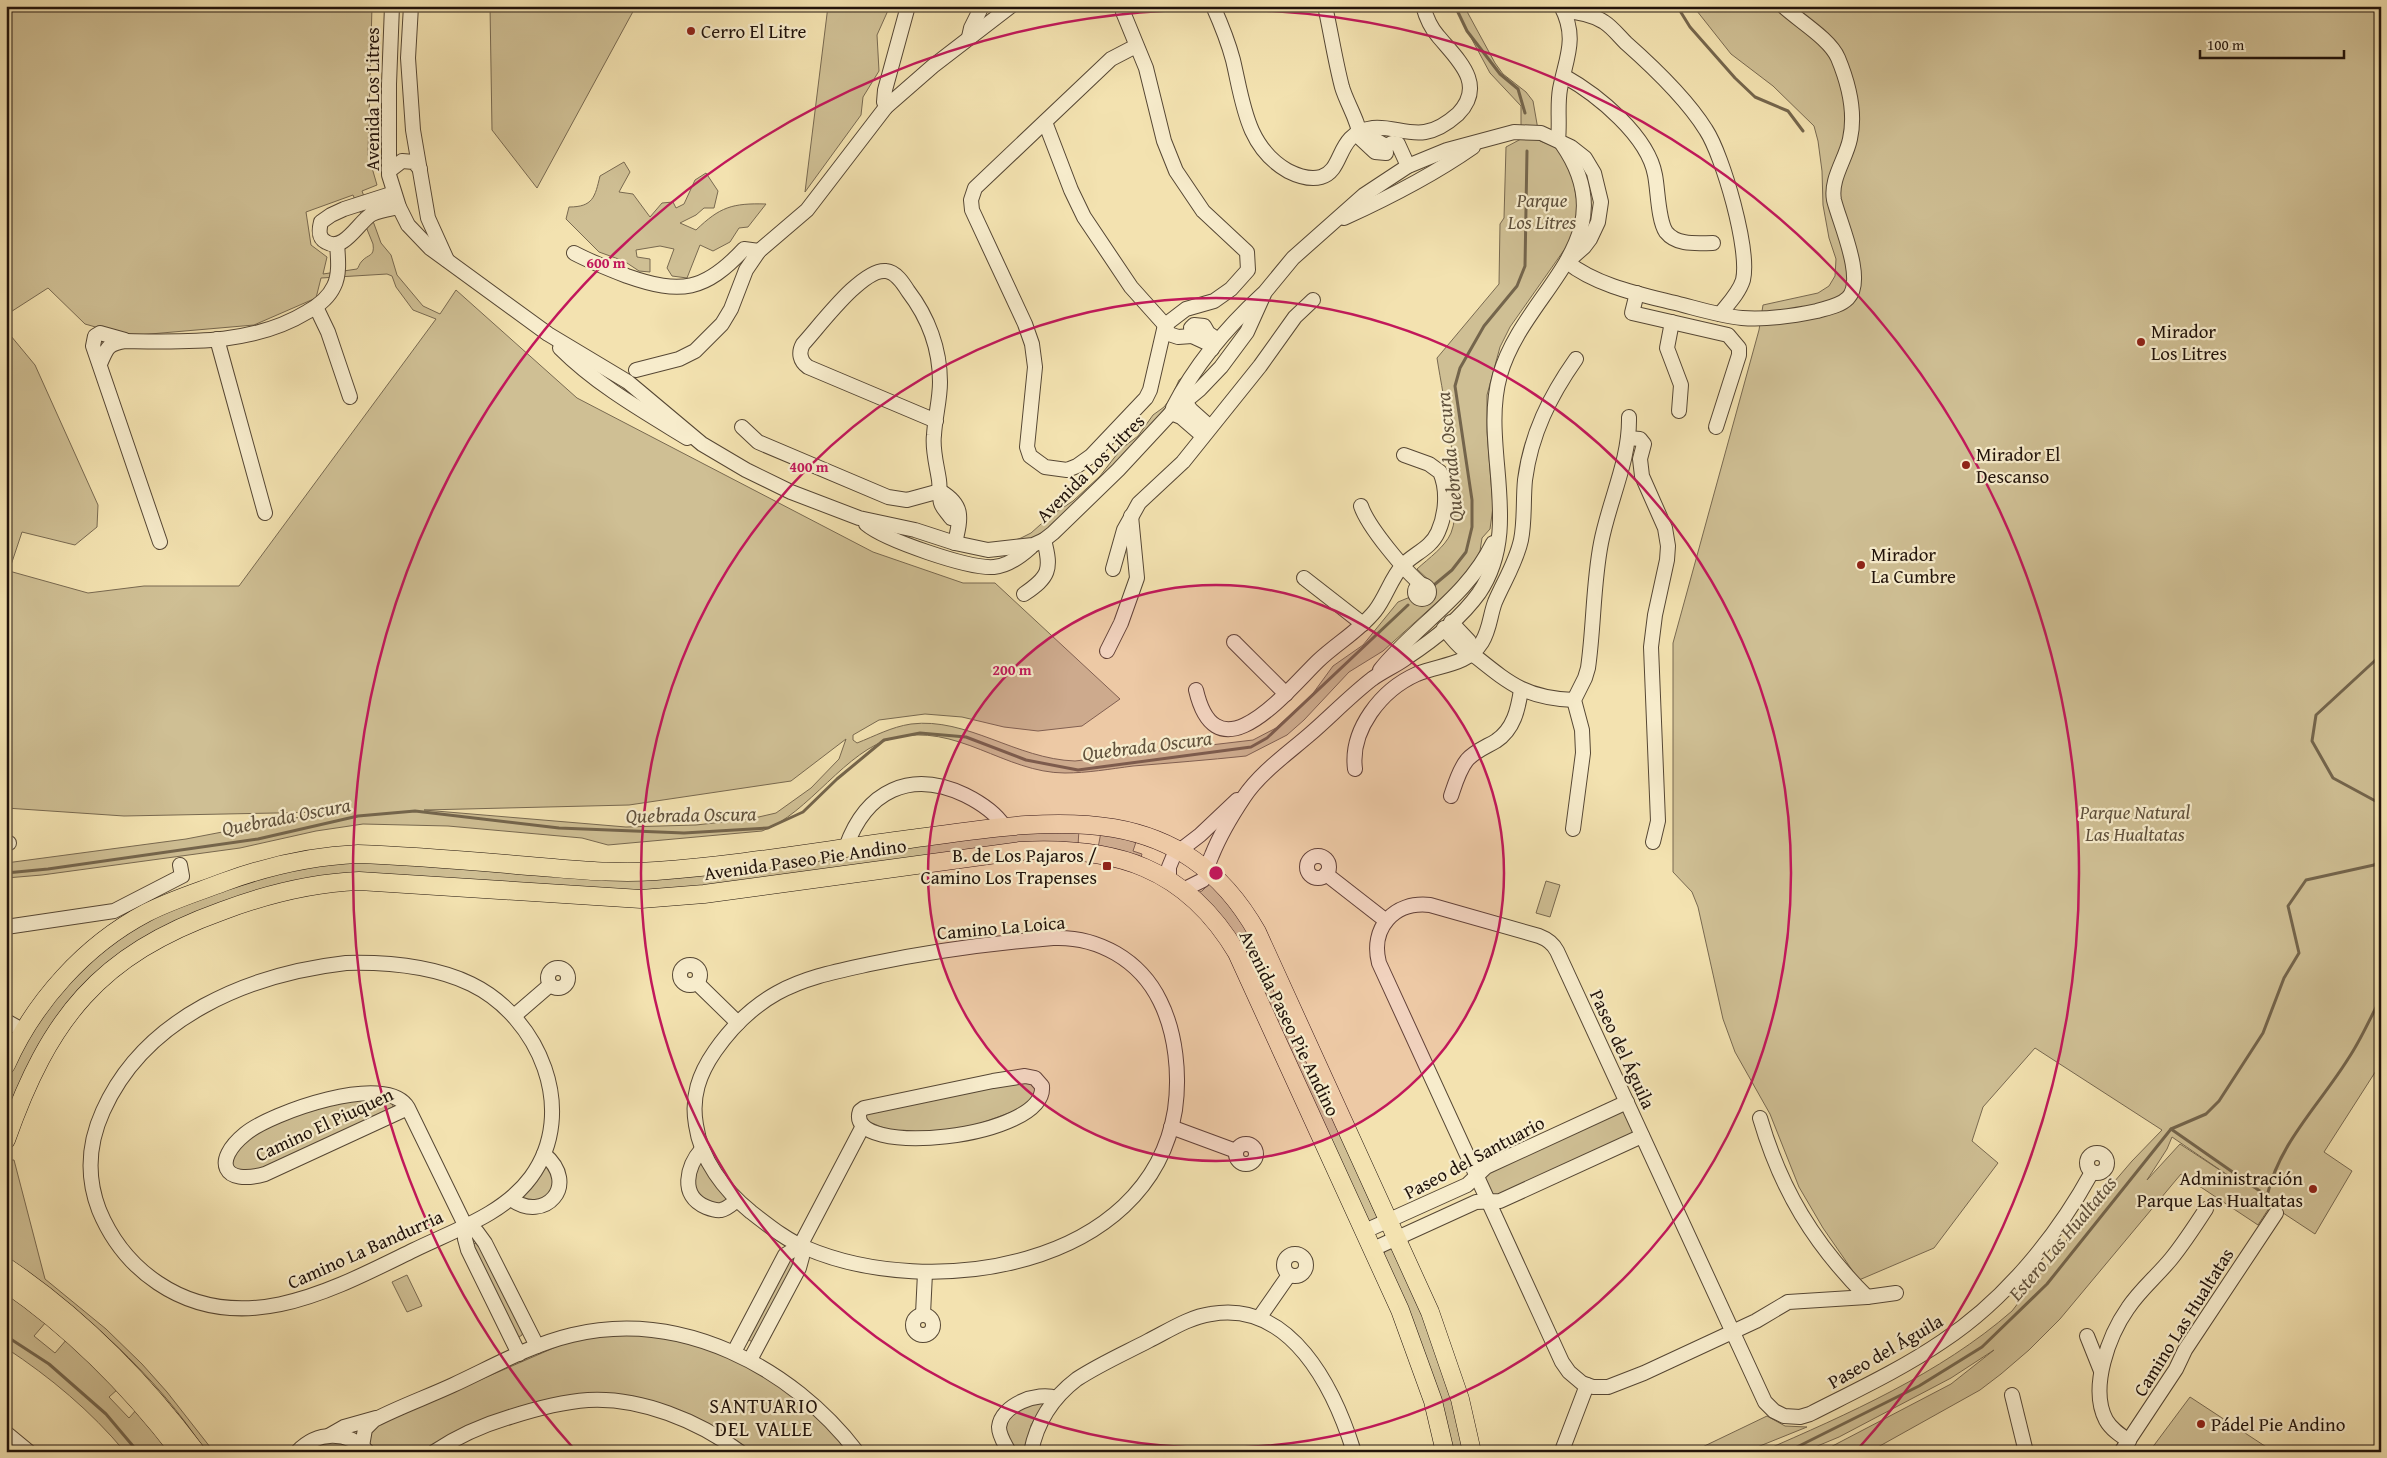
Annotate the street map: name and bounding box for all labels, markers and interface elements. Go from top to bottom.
place label: Cerro El Litre [701,17,806,45]
marker: Cerro El Litre [685,25,697,37]
street label: Avenida Los Litres [358,27,386,171]
scale bar [2200,28,2343,60]
text: 100 m [2207,34,2245,55]
park label: Parque Los Litres [1507,186,1576,236]
text: 600 m [586,252,626,273]
place label: Mirador Los Litres [2151,317,2227,367]
marker: Mirador Los Litres [2135,336,2147,348]
water label: Quebrada Oscura [1428,390,1470,523]
street label: Avenida Los Litres [1029,407,1151,529]
place label: Mirador El Descanso [1976,440,2060,490]
text: 400 m [789,456,829,477]
marker: Mirador El Descanso [1960,459,1972,471]
place label: Mirador La Cumbre [1871,540,1956,590]
marker: Mirador La Cumbre [1855,559,1867,571]
text: 200 m [992,659,1032,680]
water label: Quebrada Oscura [1080,723,1214,767]
water label: Quebrada Oscura [219,789,354,843]
water label: Quebrada Oscura [625,798,757,830]
park label: Parque Natural Las Hualtatas [2079,798,2191,848]
street label: Avenida Paseo Pie Andino [702,831,908,887]
place label: B. de Los Pajaros / Camino Los Trapenses [920,841,1097,891]
marker: B. de Los Pajaros / Camino Los Trapenses [1101,860,1113,872]
centre of rings [1207,864,1225,882]
street label: Camino La Loica [936,907,1066,947]
street label: Avenida Paseo Pie Andino [1233,925,1347,1121]
street label: Paseo del Águila [1583,985,1663,1113]
street label: Camino El Piuquen [250,1080,398,1168]
street label: Paseo del Santuario [1399,1108,1549,1206]
place label: Administración Parque Las Hualtatas [2137,1164,2303,1214]
water label: Estero Las Hualtatas [2000,1169,2124,1308]
marker: Administración Parque Las Hualtatas [2307,1183,2319,1195]
street label: Camino La Bandurria [283,1202,447,1296]
street label: Camino Las Hualtatas [2126,1242,2240,1402]
street label: Paseo del Águila [1822,1307,1948,1395]
district label: SANTUARIO DEL VALLE [709,1391,819,1443]
place label: Pádel Pie Andino [2211,1410,2345,1438]
marker: Pádel Pie Andino [2195,1418,2207,1430]

